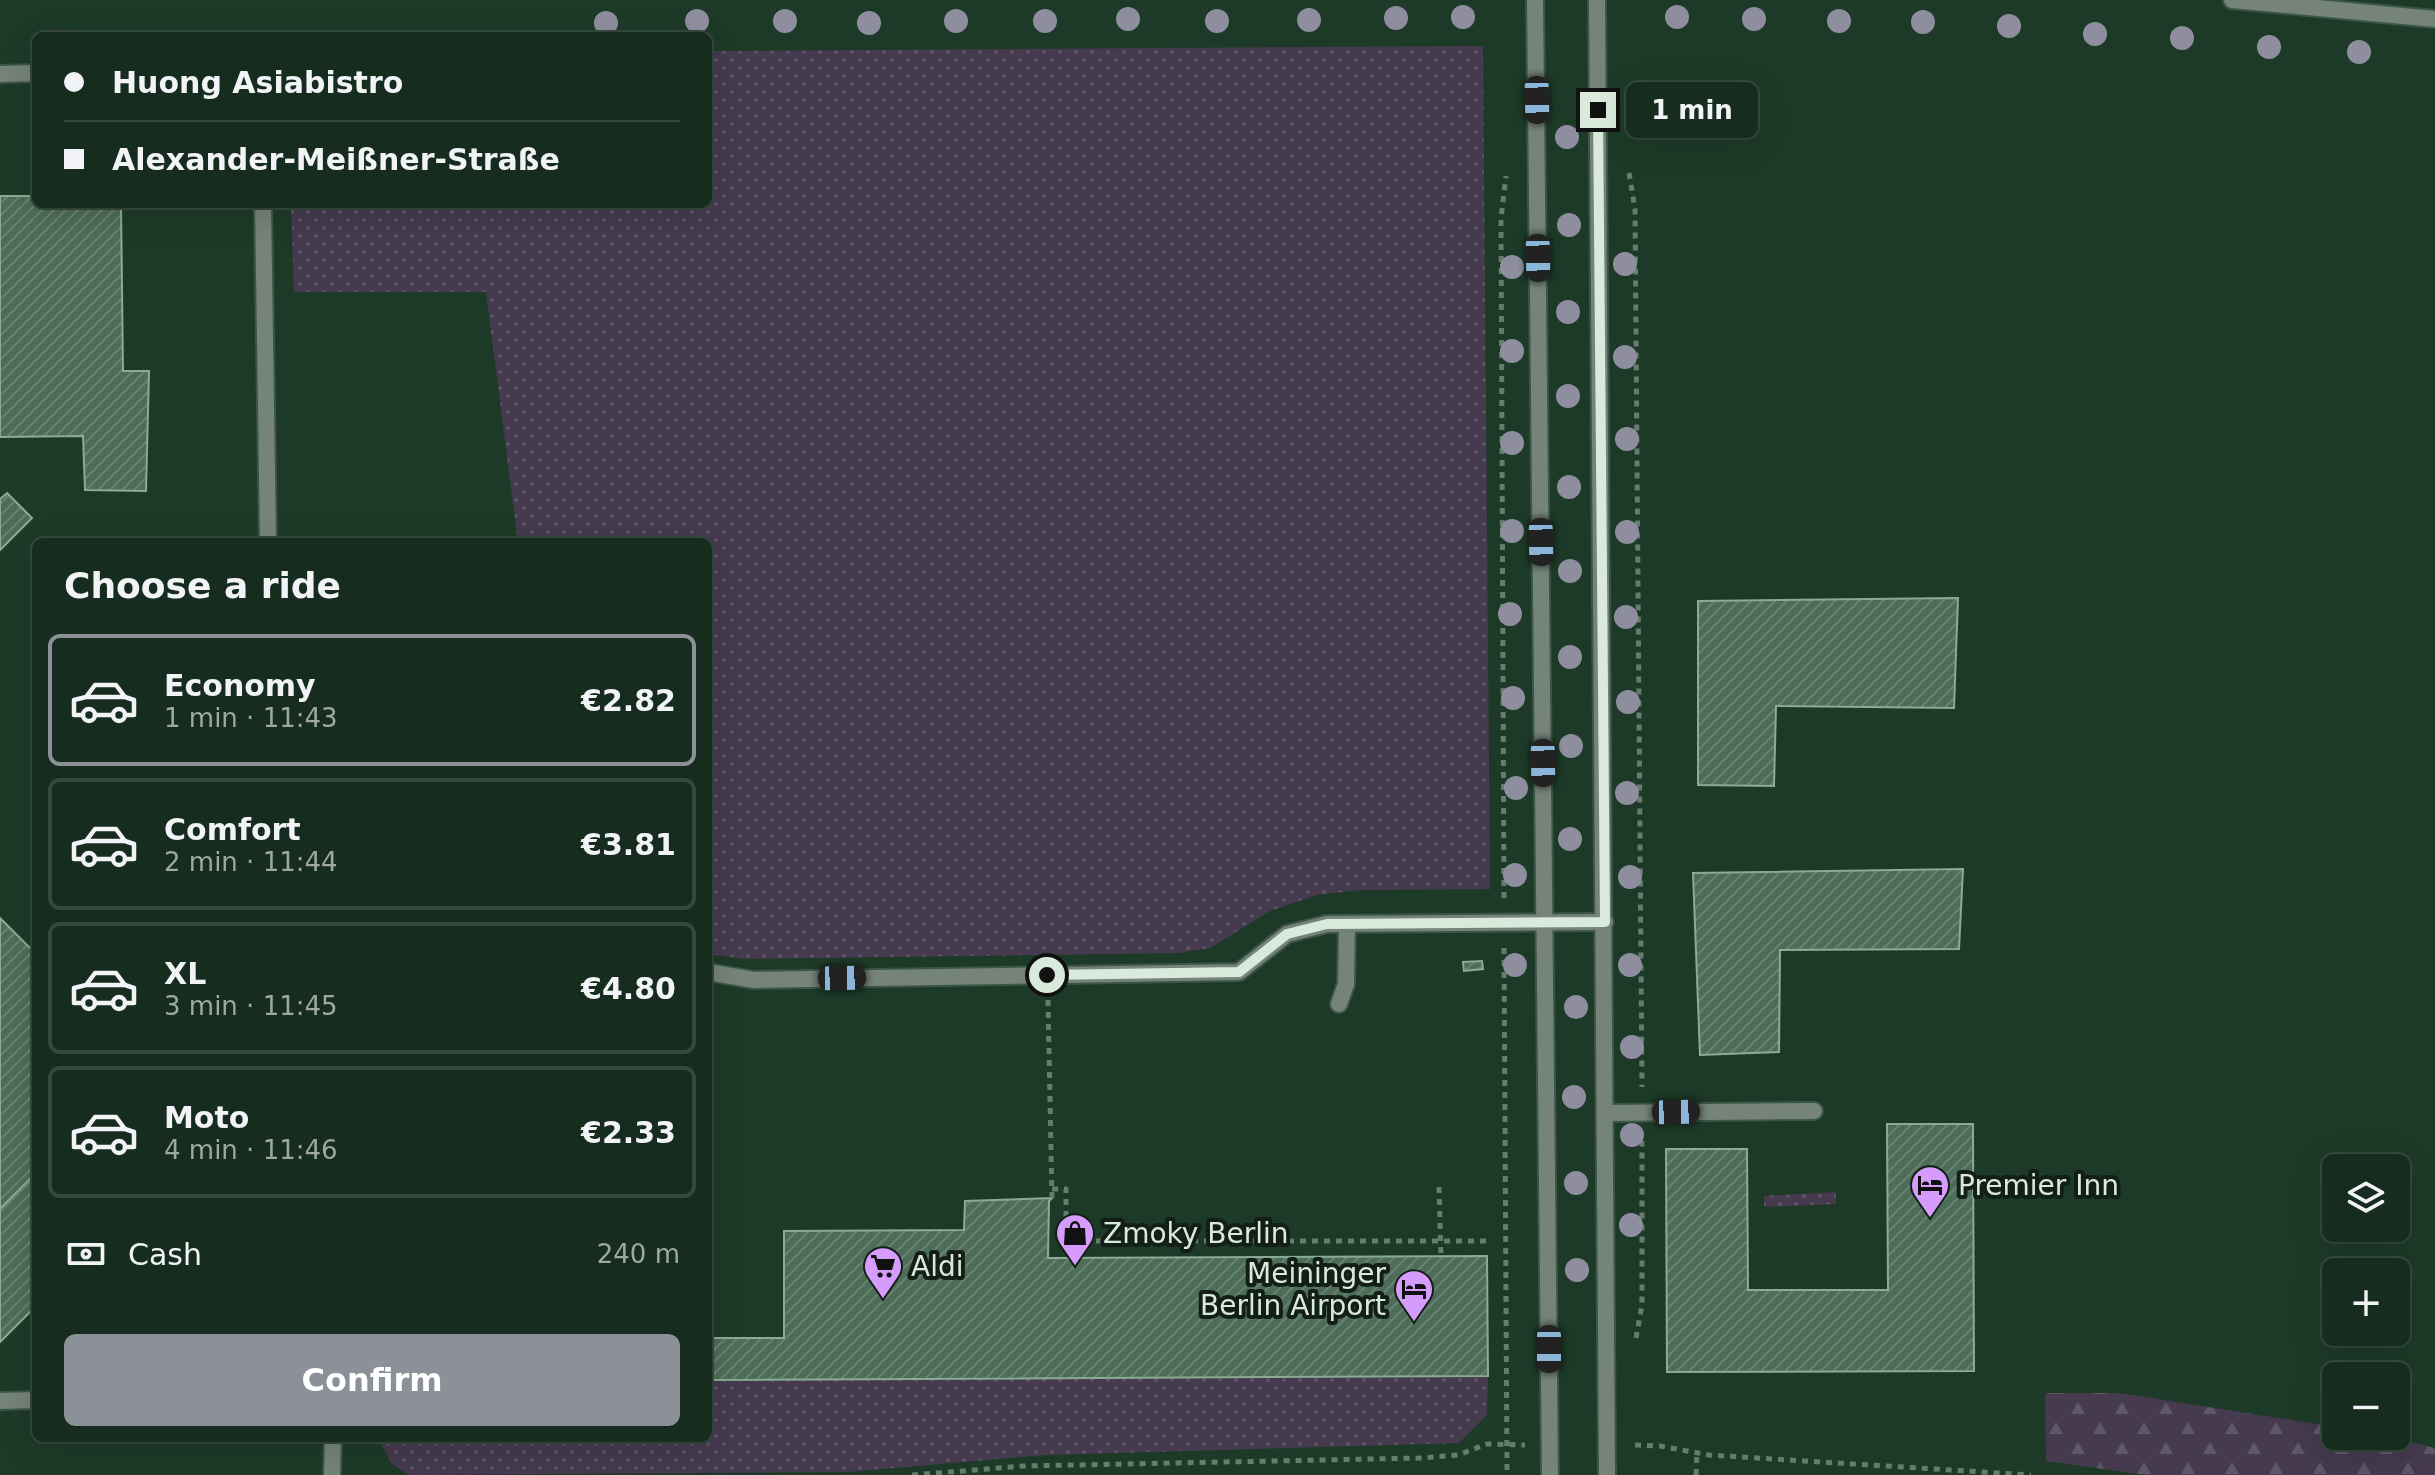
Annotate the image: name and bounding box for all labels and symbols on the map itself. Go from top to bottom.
car [1525,76,1549,124]
callout: 1 min [1626,82,1758,138]
route end [1580,92,1616,128]
car [1526,234,1550,282]
car [1529,518,1553,566]
car [1531,739,1555,787]
route start [1029,957,1065,993]
car [818,966,866,990]
car [1652,1100,1700,1124]
hotel icon: Premier Inn [1909,1164,1951,1219]
place label: Premier Inn [1958,1169,2119,1202]
shop icon: Zmoky Berlin [1054,1212,1096,1267]
place label: Zmoky Berlin [1103,1217,1289,1250]
supermarket icon: Aldi [862,1245,904,1300]
place label: Aldi [911,1250,964,1283]
place label: Meininger Berlin Airport [1200,1257,1386,1322]
hotel icon: Meininger Berlin Airport [1393,1268,1435,1323]
car [1537,1325,1561,1373]

